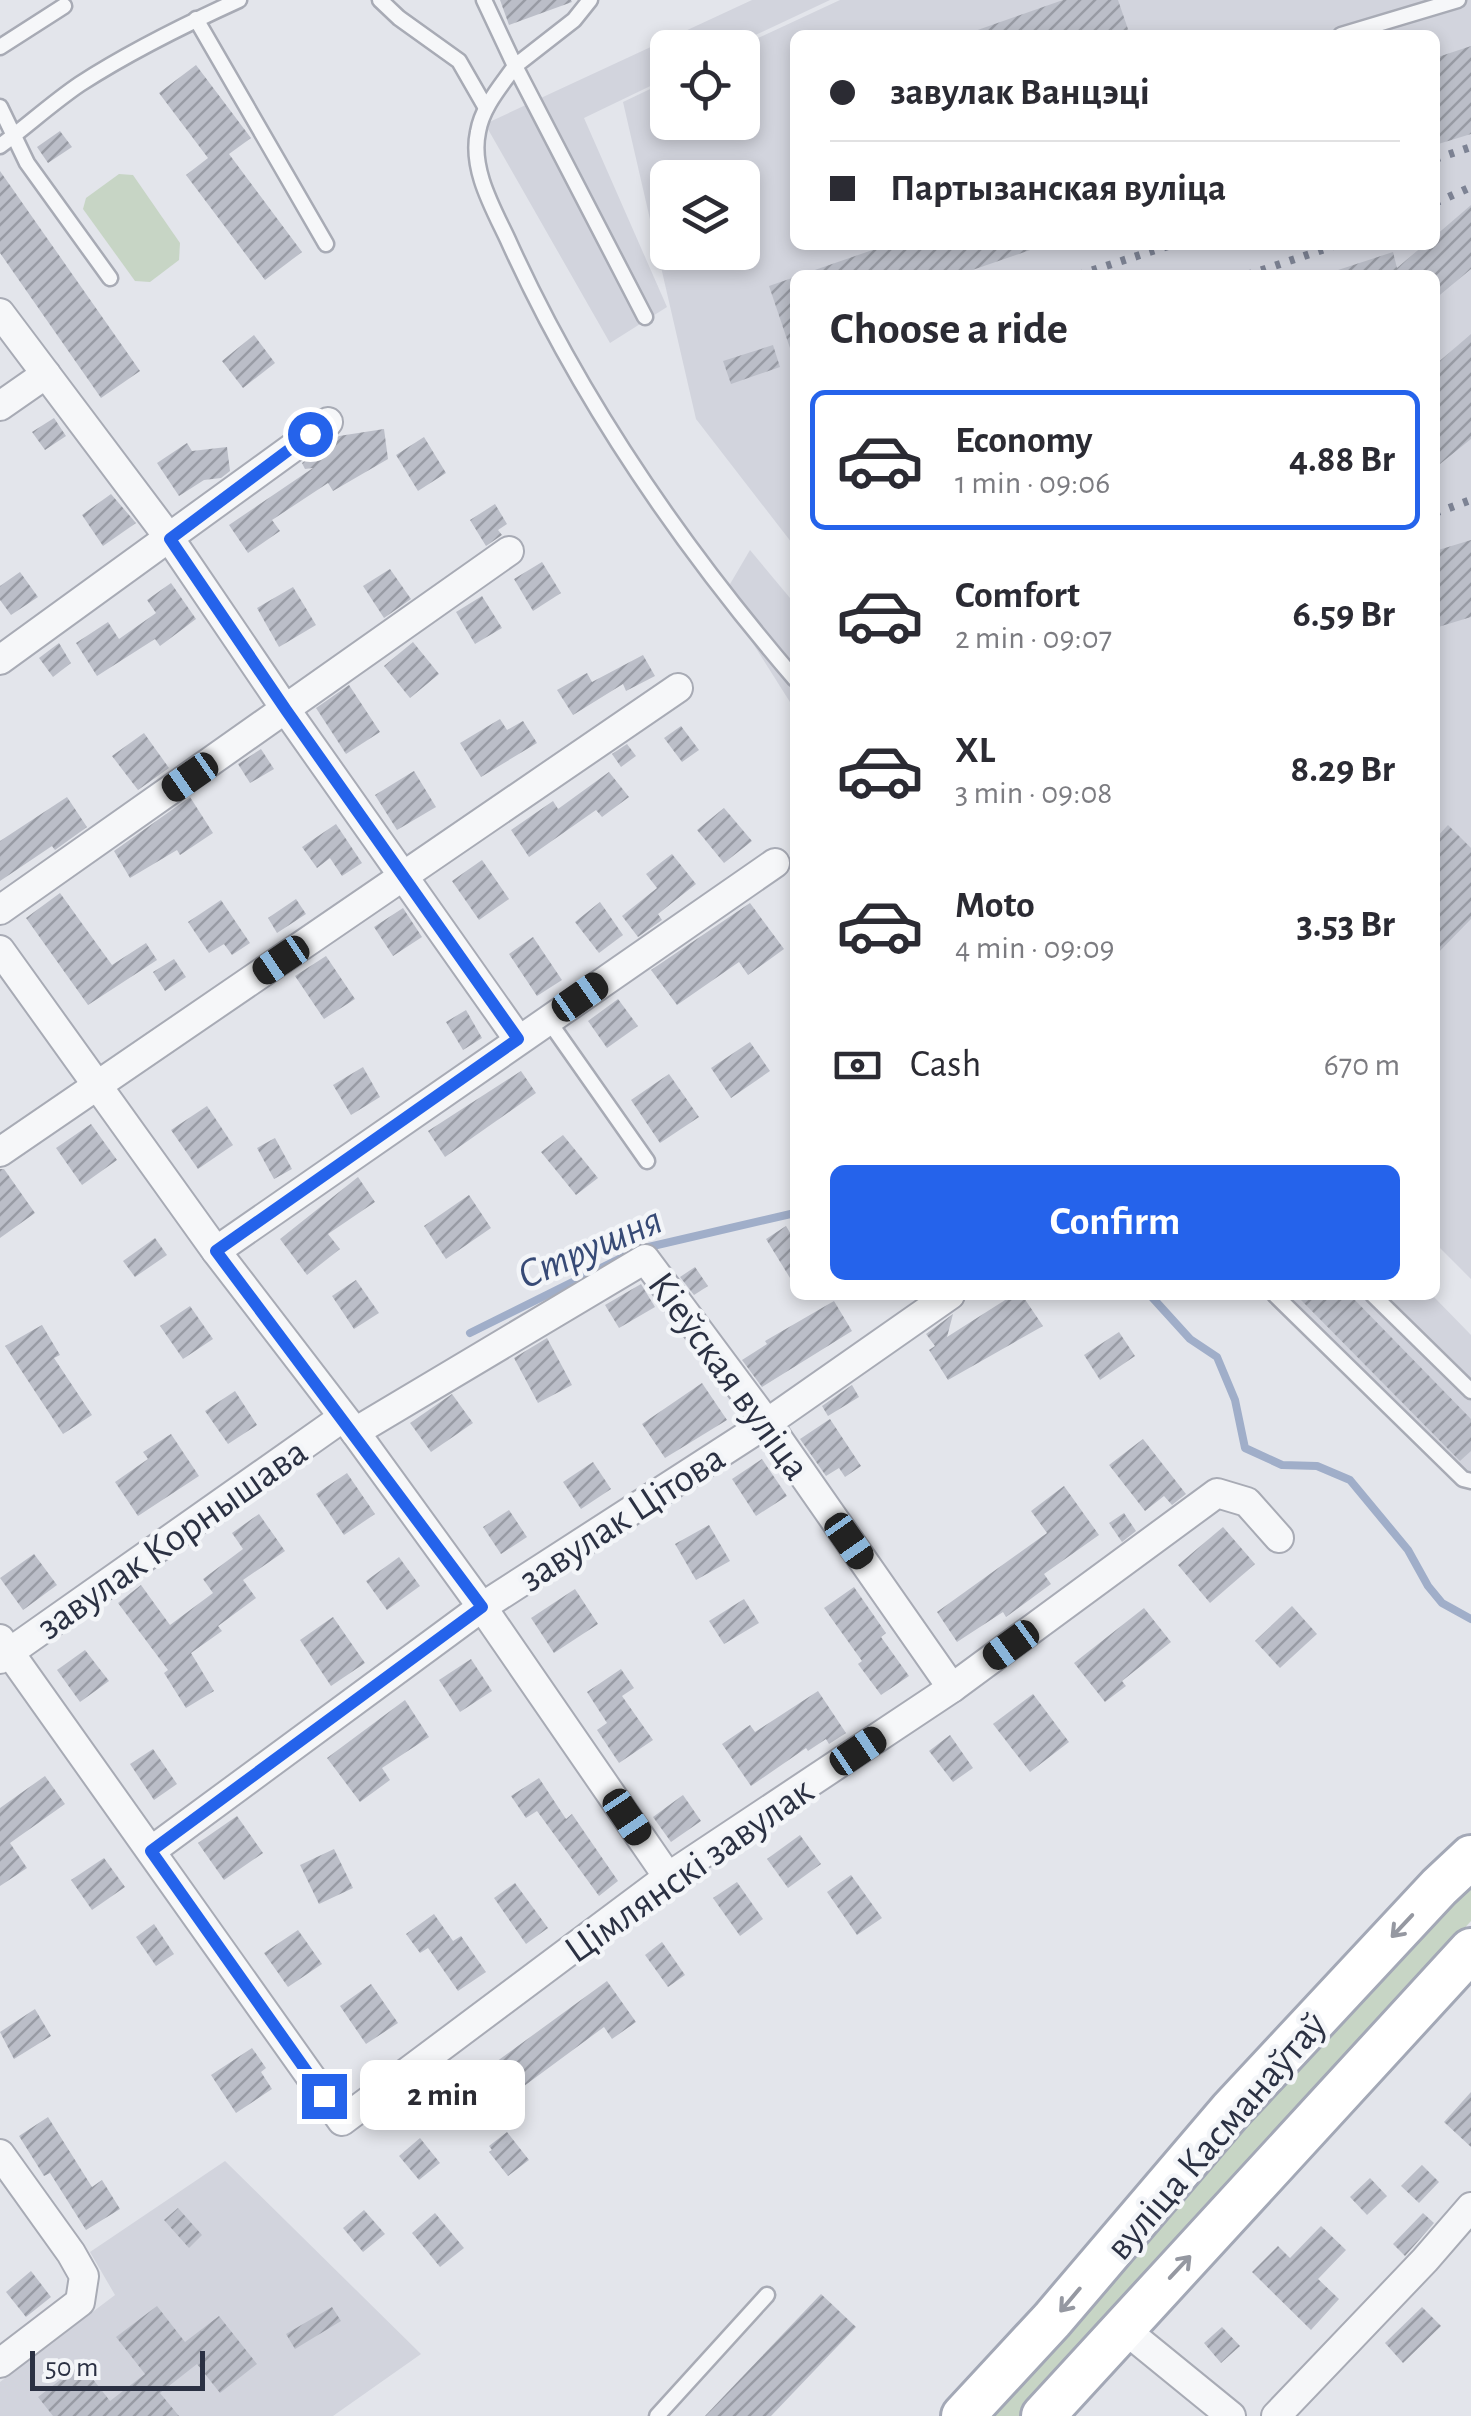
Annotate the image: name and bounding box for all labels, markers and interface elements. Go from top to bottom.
map controls [650,30,760,270]
button: locate [650,30,760,140]
text: завулак Ванцэці [890,74,1150,112]
button: layers [650,160,760,270]
text: Партызанская вуліца [890,170,1226,208]
text: Choose a ride [830,307,1068,352]
route start [288,412,333,457]
icon: car [835,415,925,505]
text: Economy [955,422,1093,460]
text: 4.88 Br [1289,441,1395,479]
text: 1 min · 09:06 [955,467,1110,499]
icon: car [835,570,925,660]
text: Comfort [955,577,1080,615]
text: 6.59 Br [1292,596,1395,634]
text: 2 min · 09:07 [955,622,1112,654]
icon: car [835,725,925,815]
text: XL [955,732,995,770]
car [157,748,223,806]
text: 8.29 Br [1291,751,1395,789]
text: 3 min · 09:08 [955,777,1113,809]
icon: car [835,880,925,970]
text: Moto [955,887,1035,925]
text: 3.53 Br [1296,906,1395,944]
car [248,931,314,989]
text: 4 min · 09:09 [955,932,1115,964]
car [547,968,613,1026]
icon: cash [830,1038,885,1093]
text: Cash [910,1046,981,1084]
text: 670 m [1324,1049,1400,1081]
button: Confirm [830,1165,1400,1280]
water label: Струшня [511,1199,668,1298]
street label: Кіеўская вуліца [640,1265,817,1487]
street label: завулак Корнышава [30,1431,315,1648]
street label: завулак Цітова [512,1437,732,1600]
car [820,1508,878,1574]
car [978,1615,1044,1675]
car [825,1722,891,1780]
street label: Цімлянскі завулак [558,1770,821,1971]
car [598,1784,656,1850]
one-way arrow [1390,1914,1414,1938]
street label: вуліца Касманаўтаў [1098,2005,1335,2268]
callout: 2 min [359,2061,524,2131]
route end [302,2074,347,2119]
text: 2 min [407,2079,478,2111]
one-way arrow [1168,2255,1191,2280]
one-way arrow [1059,2286,1081,2312]
scale bar [30,2346,205,2390]
text: 50 m [45,2354,99,2382]

